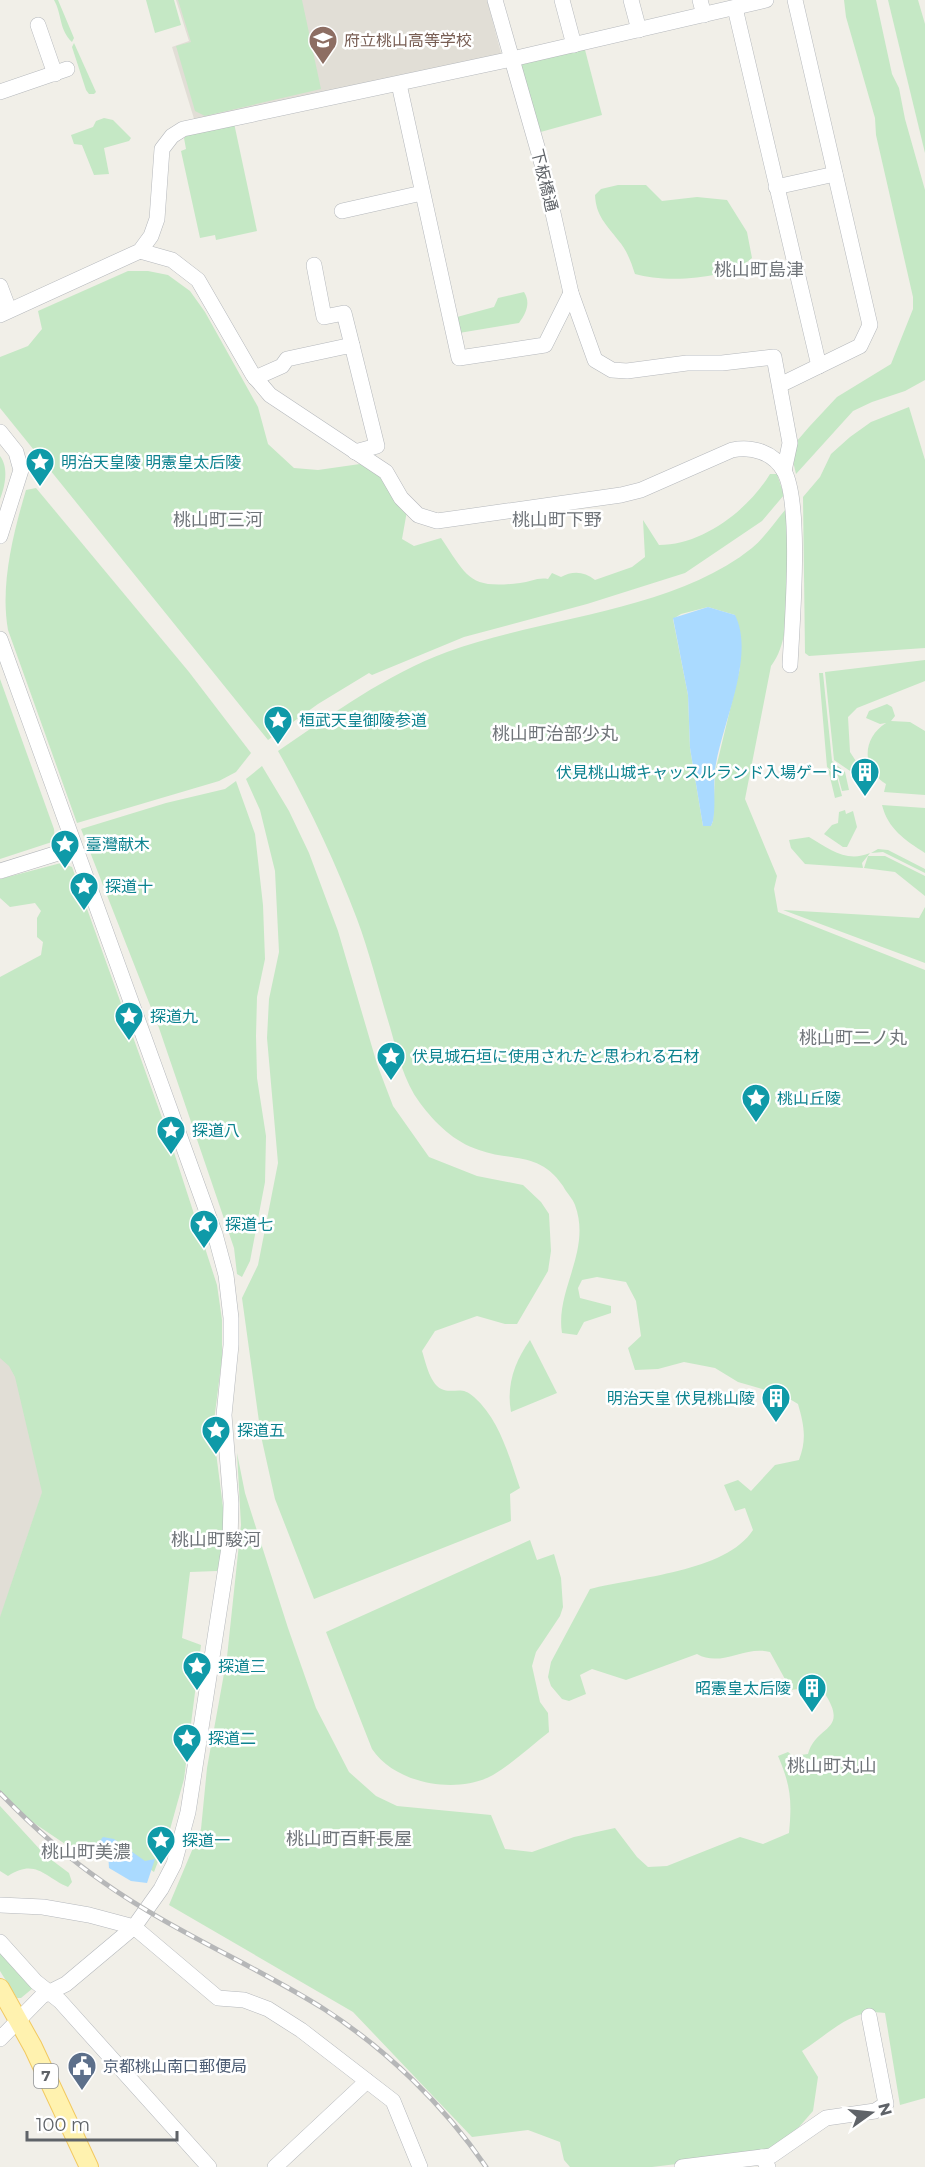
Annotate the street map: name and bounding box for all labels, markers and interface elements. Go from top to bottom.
school or university icon: 府立桃山高等学校 [307,24,339,66]
place label: 府立桃山高等学校 [344,31,472,50]
street label: 下板橋通 [528,147,561,213]
district label: 桃山町島津 [714,259,804,281]
place icon: 明治天皇陵 明憲皇太后陵 [24,446,56,488]
place label: 明治天皇陵 明憲皇太后陵 [61,453,241,472]
district label: 桃山町三河 [173,509,263,531]
district label: 桃山町下野 [512,509,602,531]
place icon: 桓武天皇御陵参道 [262,704,294,746]
place label: 桓武天皇御陵参道 [299,711,427,730]
district label: 桃山町治部少丸 [492,723,618,745]
building icon: 伏見桃山城キャッスルランド入場ゲート [849,756,881,798]
place label: 伏見桃山城キャッスルランド入場ゲート [556,763,844,782]
place icon: 臺灣献木 [49,828,81,870]
place label: 臺灣献木 [86,835,150,854]
place icon: 探道十 [68,870,100,912]
place label: 探道十 [105,877,153,896]
place icon: 探道九 [113,1000,145,1042]
place label: 探道九 [150,1007,198,1026]
district label: 桃山町二ノ丸 [799,1027,907,1049]
place icon: 伏見城石垣に使用されたと思われる石材 [375,1040,407,1082]
place label: 伏見城石垣に使用されたと思われる石材 [412,1047,699,1066]
place icon: 桃山丘陵 [740,1082,772,1124]
place label: 桃山丘陵 [777,1089,841,1108]
place icon: 探道八 [155,1114,187,1156]
place label: 探道八 [192,1121,240,1140]
place icon: 探道七 [188,1208,220,1250]
place label: 探道七 [225,1215,273,1234]
building icon: 明治天皇 伏見桃山陵 [760,1382,792,1424]
place label: 明治天皇 伏見桃山陵 [607,1389,755,1408]
place icon: 探道五 [200,1414,232,1456]
place label: 探道五 [237,1421,285,1440]
district label: 桃山町駿河 [171,1529,261,1551]
place icon: 探道三 [181,1650,213,1692]
place label: 探道三 [218,1657,266,1676]
building icon: 昭憲皇太后陵 [796,1672,828,1714]
place label: 昭憲皇太后陵 [695,1679,791,1698]
place icon: 探道二 [171,1722,203,1764]
place label: 探道二 [208,1729,256,1748]
district label: 桃山町丸山 [787,1755,877,1777]
place icon: 探道一 [145,1824,177,1866]
district label: 桃山町百軒長屋 [286,1828,412,1850]
place label: 探道一 [182,1831,230,1850]
district label: 桃山町美濃 [41,1841,131,1863]
public building icon: 京都桃山南口郵便局 [66,2050,98,2092]
place label: 京都桃山南口郵便局 [103,2057,247,2076]
road number: 7 [34,2064,58,2088]
north arrow [841,2083,901,2143]
text: N [874,2101,896,2118]
scale bar [27,2104,177,2142]
text: 100 m [36,2114,90,2136]

